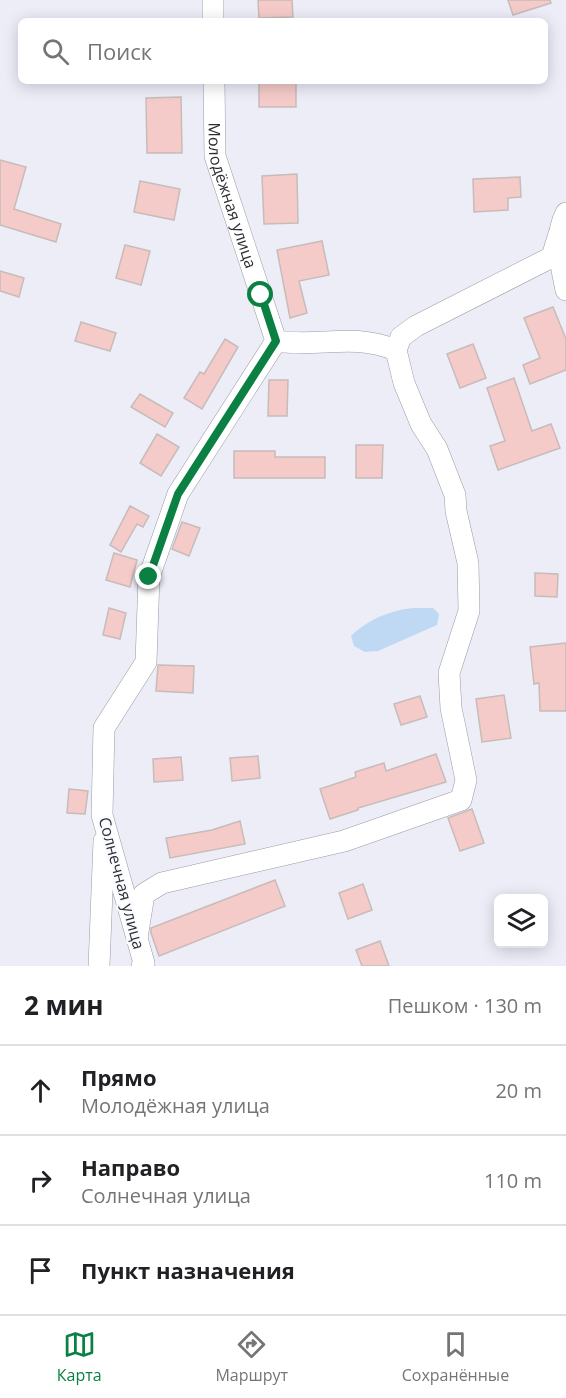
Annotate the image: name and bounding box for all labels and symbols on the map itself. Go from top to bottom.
street label: Молодёжная улица [204,122,262,271]
route start [247,281,273,307]
route end [135,563,161,589]
street label: Солнечная улица [94,814,150,952]

